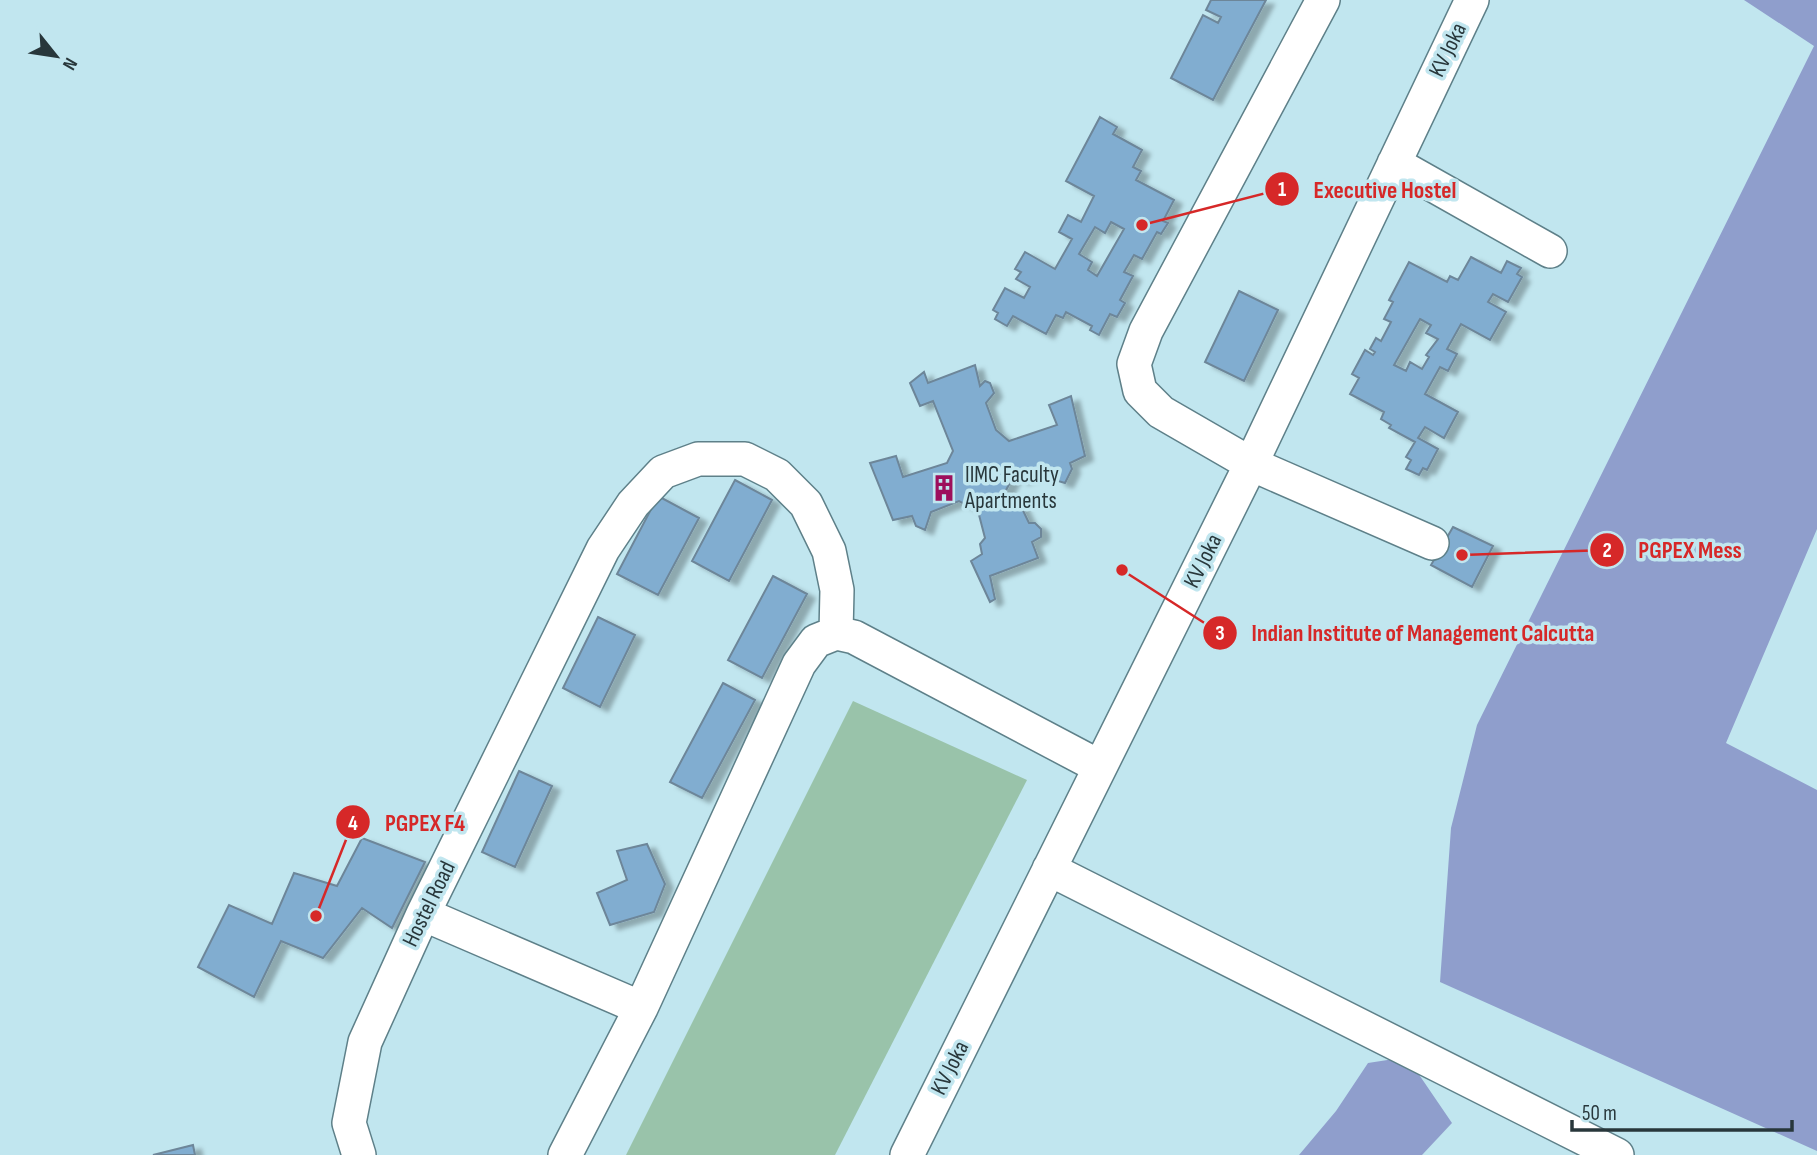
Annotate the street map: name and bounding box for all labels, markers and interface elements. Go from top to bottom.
street label: KV Joka [1423,18,1473,82]
north arrow [21,21,91,91]
text: N [57,54,82,74]
callout: Executive Hostel [1264,167,1470,212]
text: Executive Hostel [1314,176,1456,205]
text: 1 [1278,177,1286,202]
place label: IIMC Faculty Apartments [964,461,1059,515]
building icon: IIMC Faculty Apartments [929,473,959,503]
callout: PGPEX Mess [1589,527,1756,572]
street label: KV Joka [1178,529,1228,593]
text: PGPEX Mess [1638,536,1742,565]
text: 2 [1602,538,1612,563]
callout: Indian Institute of Management Calcutta [1202,610,1608,655]
text: Indian Institute of Management Calcutta [1252,619,1594,648]
text: 3 [1215,621,1225,646]
callout: PGPEX F4 [336,800,479,845]
text: PGPEX F4 [385,809,465,838]
text: 4 [348,811,358,836]
street label: Hostel Road [396,857,462,951]
street label: KV Joka [925,1036,975,1100]
scale bar [1572,1088,1792,1132]
text: 50 m [1582,1101,1617,1126]

